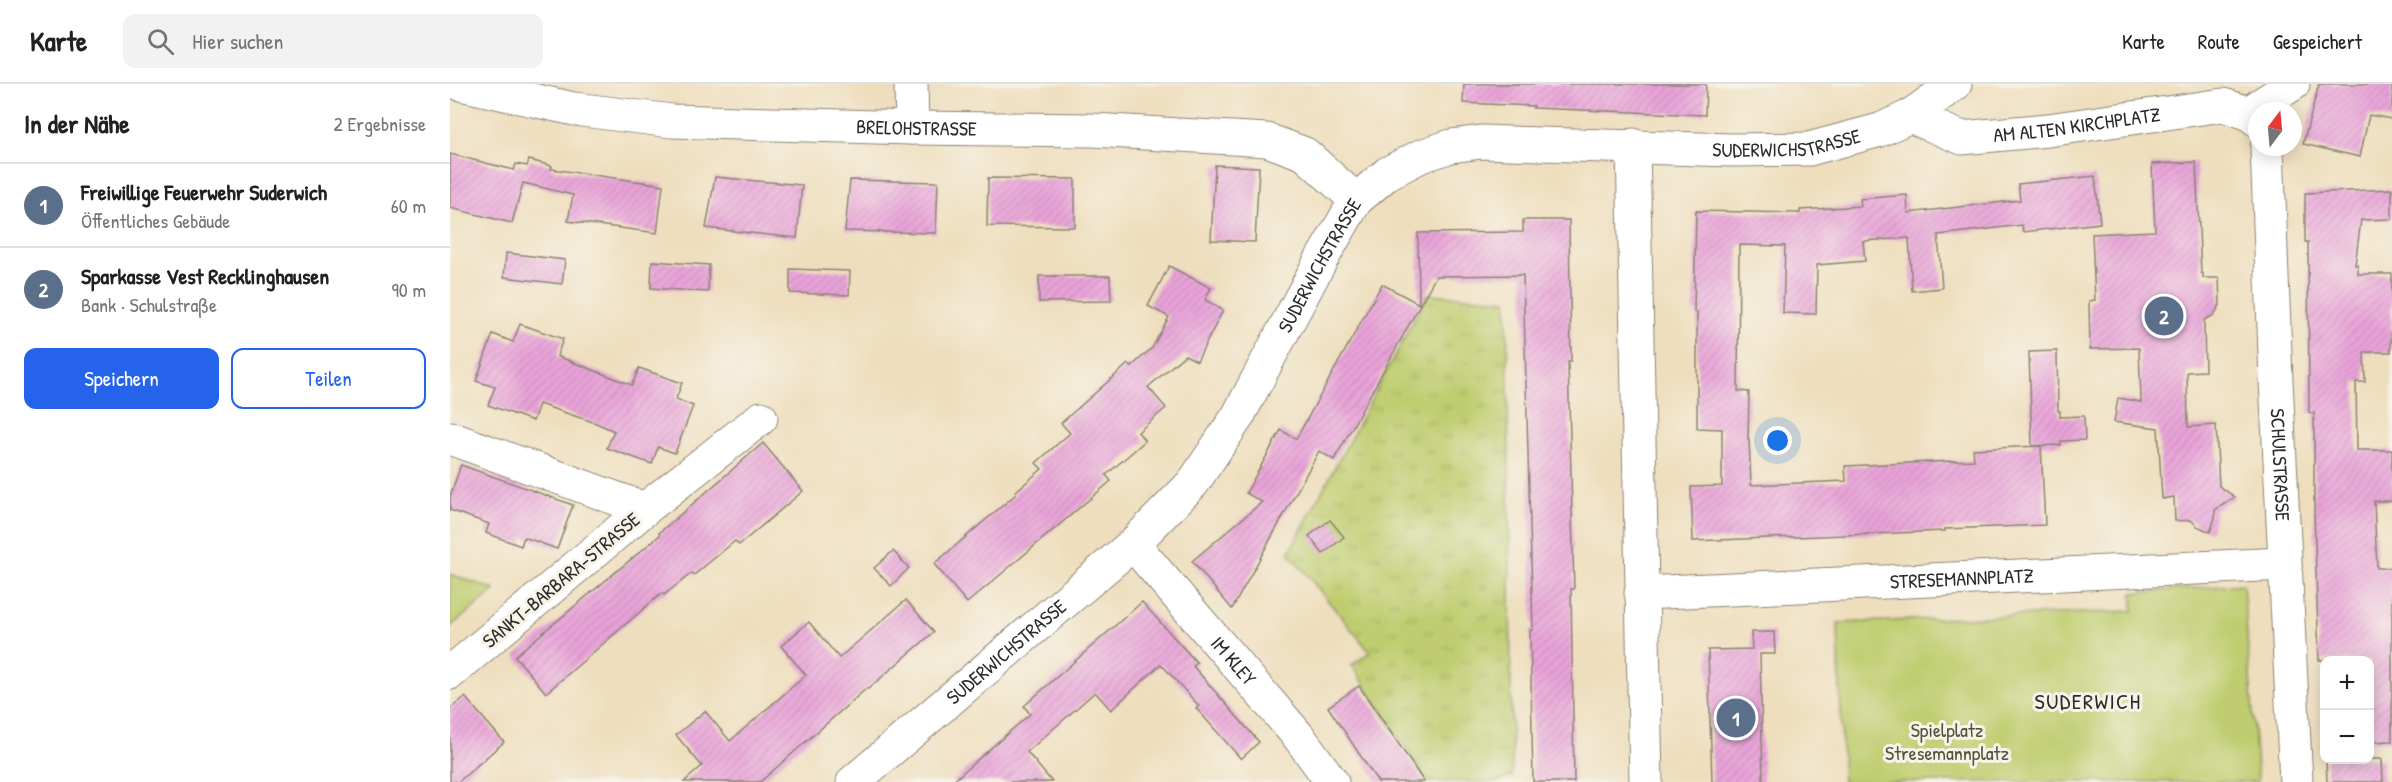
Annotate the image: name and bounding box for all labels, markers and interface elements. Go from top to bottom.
search box [123,14,543,68]
text: Karte [30,22,87,60]
icon: search [144,25,177,58]
text: Hier suchen [192,26,283,56]
text: Karte [2122,27,2165,56]
text: Route [2198,27,2240,56]
text: Gespeichert [2273,27,2362,56]
street label: AM ALTEN KIRCHPLATZ [1992,100,2162,148]
north arrow [2248,102,2302,156]
text: In der Nähe [24,106,130,141]
text: 2 Ergebnisse [334,110,426,137]
street label: BRELOHSTRASSE [856,112,977,142]
street label: SUDERWICHSTRASSE [1712,122,1864,163]
text: Freiwillige Feuerwehr Suderwich [81,177,327,207]
text: 1 [40,192,47,219]
text: 60 m [391,192,426,219]
street label: SUDERWICHSTRASSE [1271,193,1367,337]
text: Öffentliches Gebäude [81,207,230,234]
text: Sparkasse Vest Recklinghausen [81,261,329,291]
text: 2 [39,276,48,303]
text: 90 m [392,276,426,303]
text: Bank · Schulstraße [81,291,217,318]
pin: 2 [2144,294,2184,338]
button: Speichern [24,348,219,409]
button: Teilen [231,348,426,409]
street label: SCHULSTRASSE [2264,408,2297,522]
your location [1763,426,1792,455]
street label: SANKT-BARBARA-STRASSE [476,506,645,654]
street label: STRESEMANNPLATZ [1889,561,2034,595]
street label: SUDERWICHSTRASSE [940,593,1072,710]
street label: IM KLEY [1205,630,1263,691]
map controls [2320,656,2374,764]
button: + [2320,656,2374,710]
district label: SUDERWICH [2035,686,2141,716]
pin: 1 [1716,696,1756,740]
button: − [2320,710,2374,764]
park label: Spielplatz Stresemannplatz [1885,716,2009,766]

